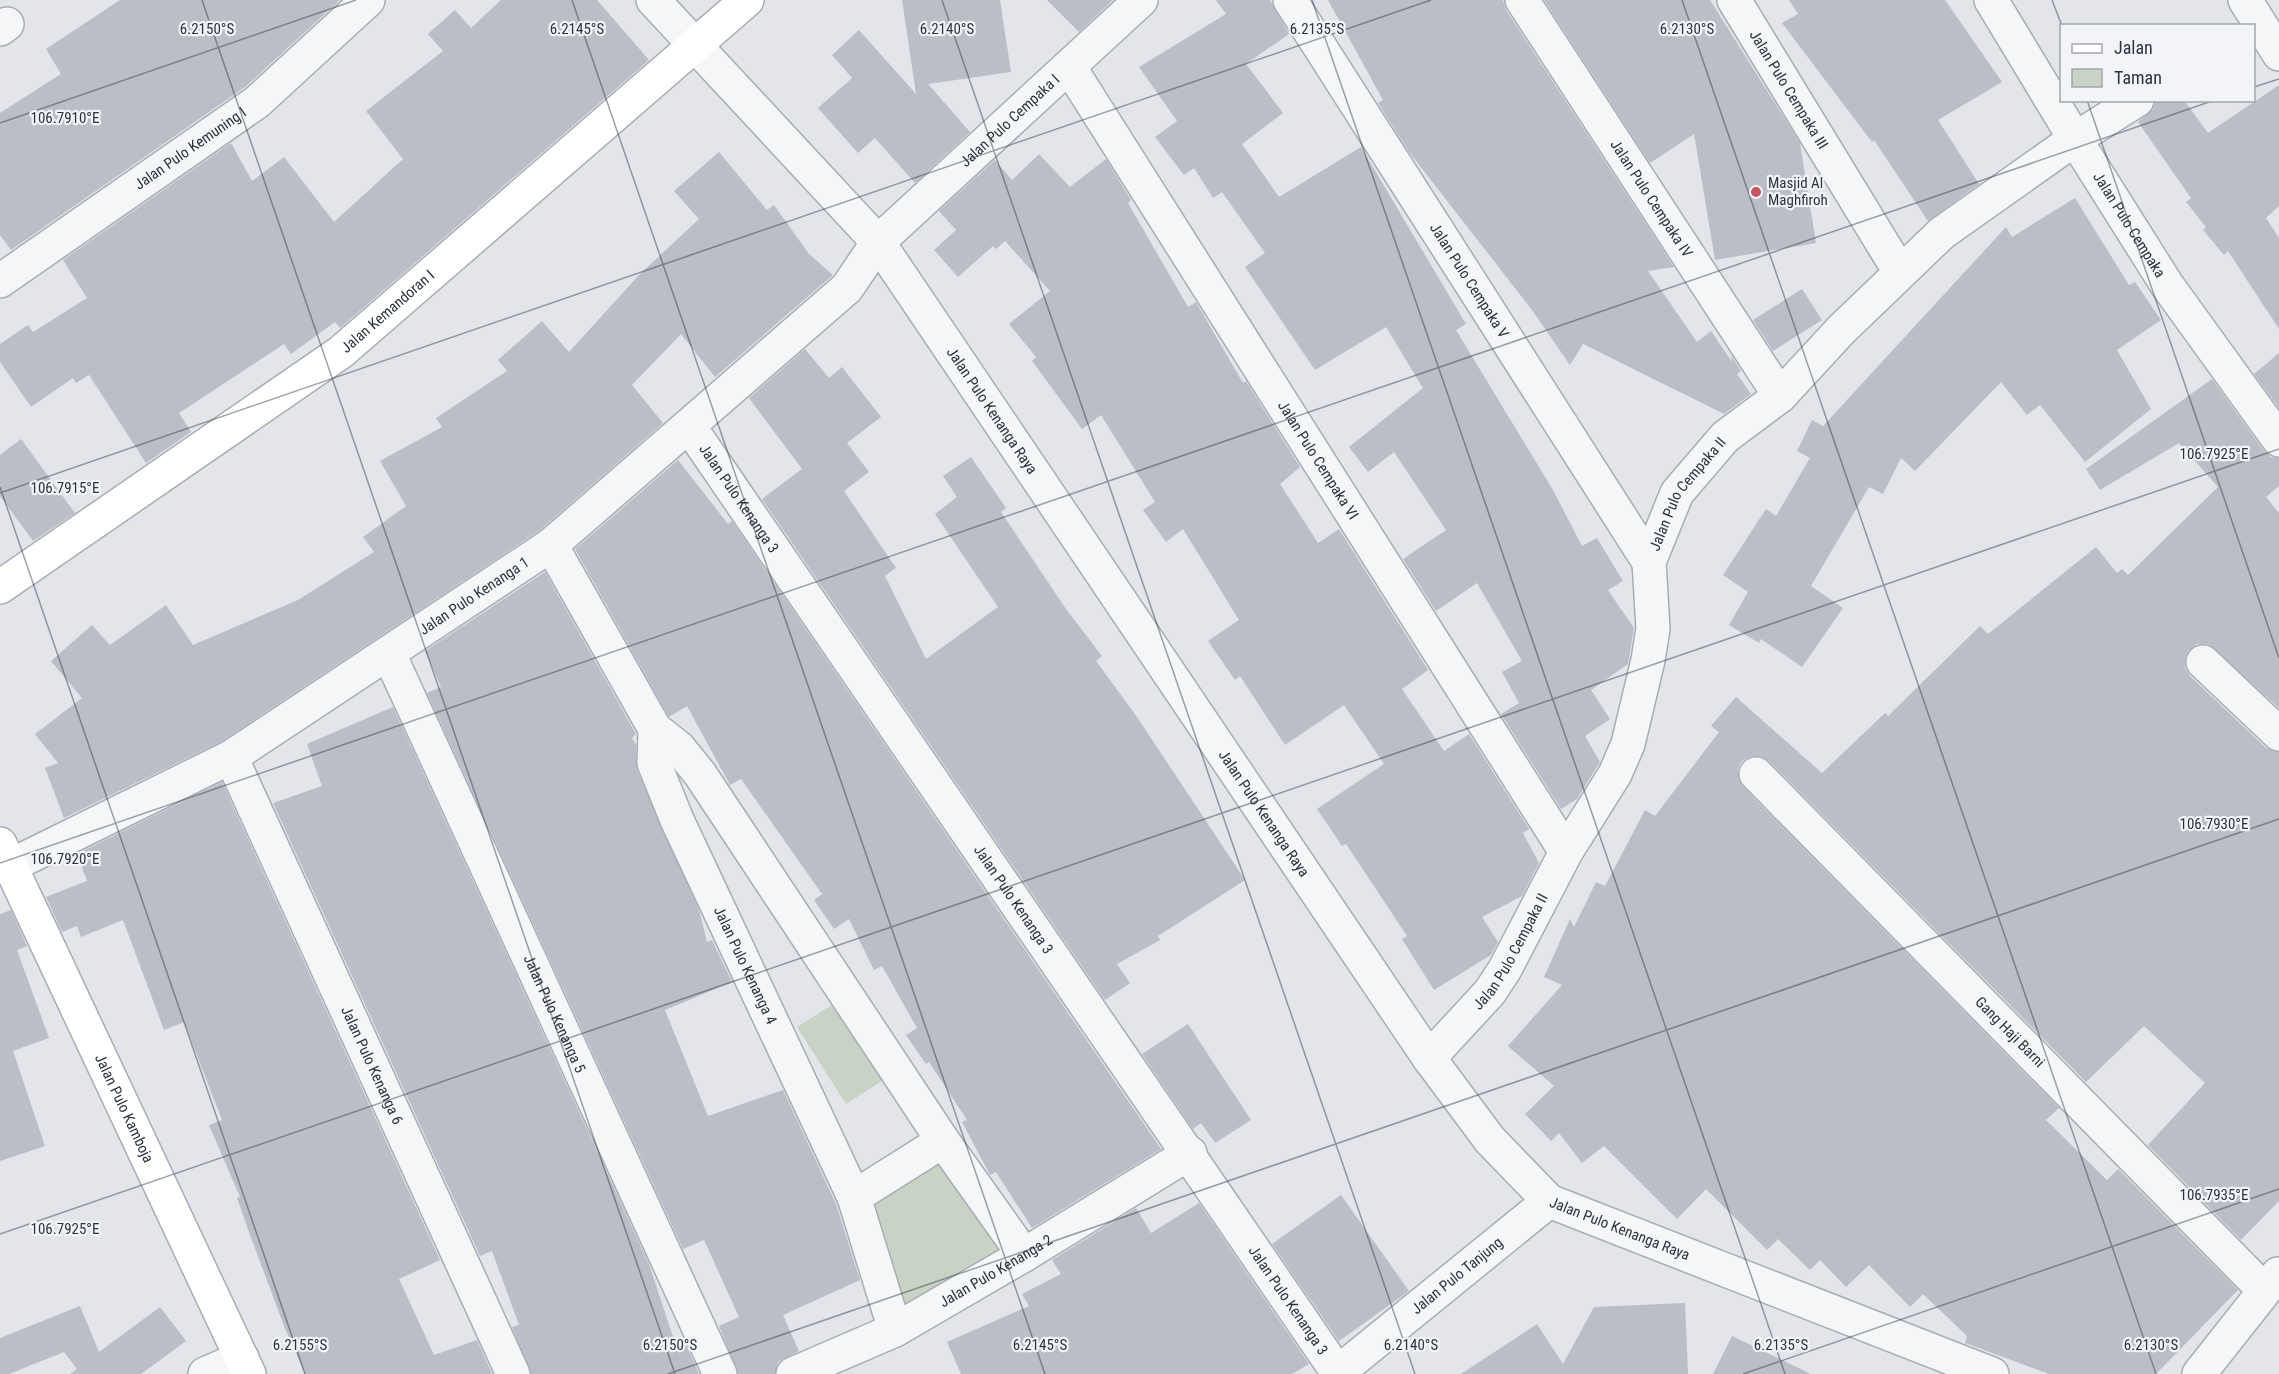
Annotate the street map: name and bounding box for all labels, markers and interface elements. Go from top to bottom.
text: 6.2150°S [180,20,234,38]
text: 6.2145°S [550,20,604,38]
text: 6.2140°S [920,20,974,38]
text: 6.2135°S [1290,20,1344,38]
text: 6.2130°S [1660,20,1714,38]
legend [2060,24,2255,102]
street label: Jalan Pulo Cempaka III [1746,27,1832,152]
text: Jalan [2114,37,2153,58]
text: Taman [2114,67,2162,88]
street label: Jalan Pulo Cempaka I [957,71,1063,171]
street label: Jalan Pulo Kemuning I [131,103,250,194]
text: 106.7910°E [31,109,99,127]
street label: Jalan Pulo Cempaka IV [1606,136,1697,261]
street label: Jalan Pulo Cempaka [2089,169,2169,281]
place label: Masjid Al Maghfiroh [1768,174,1828,209]
marker: Masjid Al Maghfiroh [1749,185,1763,199]
street label: Jalan Pulo Cempaka V [1426,220,1513,342]
street label: Jalan Kemandoran I [337,266,438,357]
street label: Jalan Pulo Kenanga Raya [943,344,1041,477]
street label: Jalan Pulo Cempaka VI [1274,397,1362,523]
street label: Jalan Pulo Cempaka II [1646,433,1730,553]
street label: Jalan Pulo Kenanga 3 [695,441,782,556]
text: 106.7925°E [2180,445,2248,463]
text: 106.7915°E [31,479,99,497]
street label: Jalan Pulo Kenanga 1 [416,553,532,639]
street label: Jalan Pulo Kenanga Raya [1215,747,1313,880]
text: 106.7930°E [2180,815,2248,833]
street label: Jalan Pulo Kenanga 3 [970,842,1057,957]
text: 106.7920°E [31,850,99,868]
street label: Jalan Pulo Cempaka II [1469,891,1552,1014]
street label: Jalan Pulo Kenanga 4 [710,904,781,1027]
street label: Jalan Pulo Kenanga 5 [519,952,589,1076]
street label: Gang Haji Barni [1971,993,2049,1071]
street label: Jalan Pulo Kenanga 6 [337,1003,407,1127]
street label: Jalan Pulo Kamboja [91,1051,157,1166]
text: 106.7935°E [2180,1186,2248,1204]
street label: Jalan Pulo Kenanga Raya [1547,1193,1692,1264]
text: 106.7925°E [31,1220,99,1238]
street label: Jalan Pulo Kenanga 2 [936,1231,1056,1311]
street label: Jalan Pulo Tanjung [1408,1233,1506,1318]
street label: Jalan Pulo Kenanga 3 [1245,1242,1332,1358]
text: 6.2155°S [273,1336,327,1354]
text: 6.2150°S [643,1336,697,1354]
text: 6.2145°S [1013,1336,1067,1354]
text: 6.2140°S [1384,1336,1438,1354]
text: 6.2135°S [1754,1336,1808,1354]
text: 6.2130°S [2124,1336,2178,1354]

